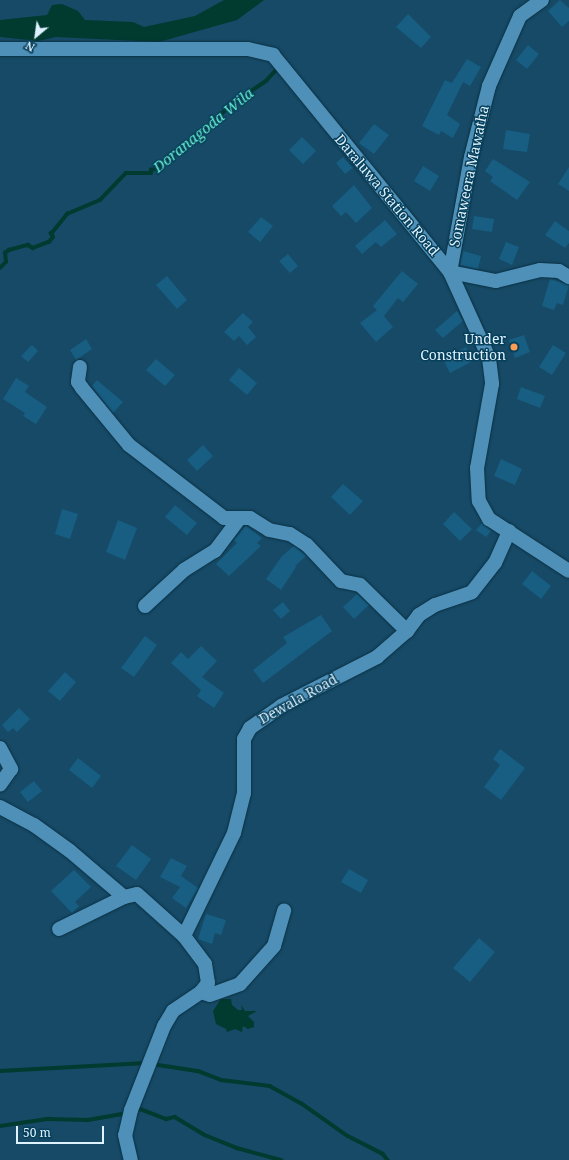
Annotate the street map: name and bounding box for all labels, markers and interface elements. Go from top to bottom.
north arrow [16,16,56,56]
text: N [23,38,37,56]
water label: Doranagoda Wila [149,84,257,176]
street label: Somaweera Mawatha [446,104,492,248]
street label: Daraluwa Station Road [331,131,443,259]
place label: Under Construction [420,331,506,364]
marker: Under Construction [509,342,519,352]
street label: Dewala Road [256,671,340,727]
scale bar [18,1118,106,1144]
text: 50 m [23,1124,51,1141]

